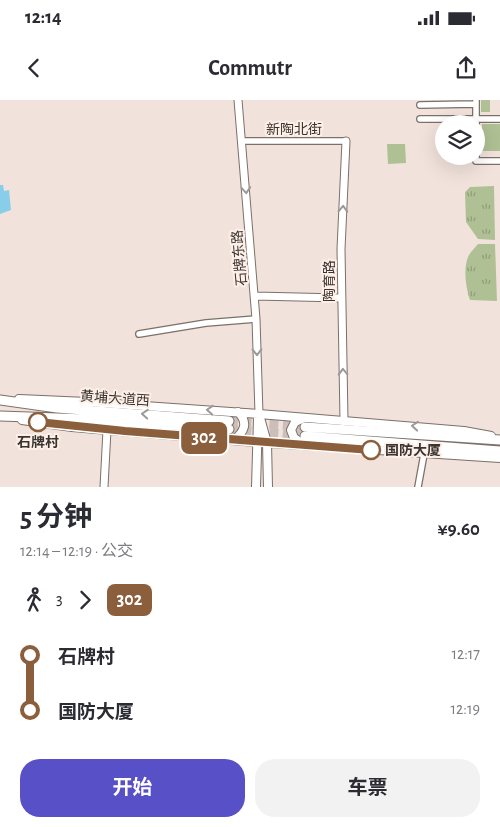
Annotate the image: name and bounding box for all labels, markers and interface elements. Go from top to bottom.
text: 12:14 [25,8,62,27]
icon: back [20,54,48,82]
icon: share [452,54,480,82]
text: Commutr [208,57,292,79]
map controls [435,115,485,165]
button: layers [435,115,485,165]
street label: 新陶北街 [266,121,322,137]
one-way arrow [240,186,251,194]
one-way arrow [338,205,348,213]
street label: 石牌东路 [229,229,249,287]
street label: 陶育路 [322,260,337,302]
one-way arrow [252,348,262,356]
one-way arrow [337,368,348,376]
street label: 黄埔大道西 [80,388,150,408]
one-way arrow [206,405,214,416]
one-way arrow [141,409,149,420]
marker: 石牌村 [28,412,48,432]
one-way arrow [411,421,419,432]
line badge: 302 [175,422,233,454]
text: 302 [191,429,217,447]
place label: 石牌村 [17,434,59,450]
marker: 国防大厦 [361,440,381,460]
place label: 国防大厦 [385,443,441,458]
text: 5 分钟 [20,504,92,532]
text: ¥9.60 [437,520,480,539]
text: 12:14 – 12:19 · 公交 [20,543,133,559]
icon: walk [20,586,48,614]
icon: forward [71,586,99,614]
text: 3 [56,591,63,607]
text: 302 [117,591,142,609]
text: 12:17 [451,646,480,662]
text: 石牌村 [58,648,115,667]
text: 12:19 [451,701,480,717]
text: 国防大厦 [58,703,134,722]
button: 开始 [20,759,245,817]
button: 车票 [255,759,480,817]

